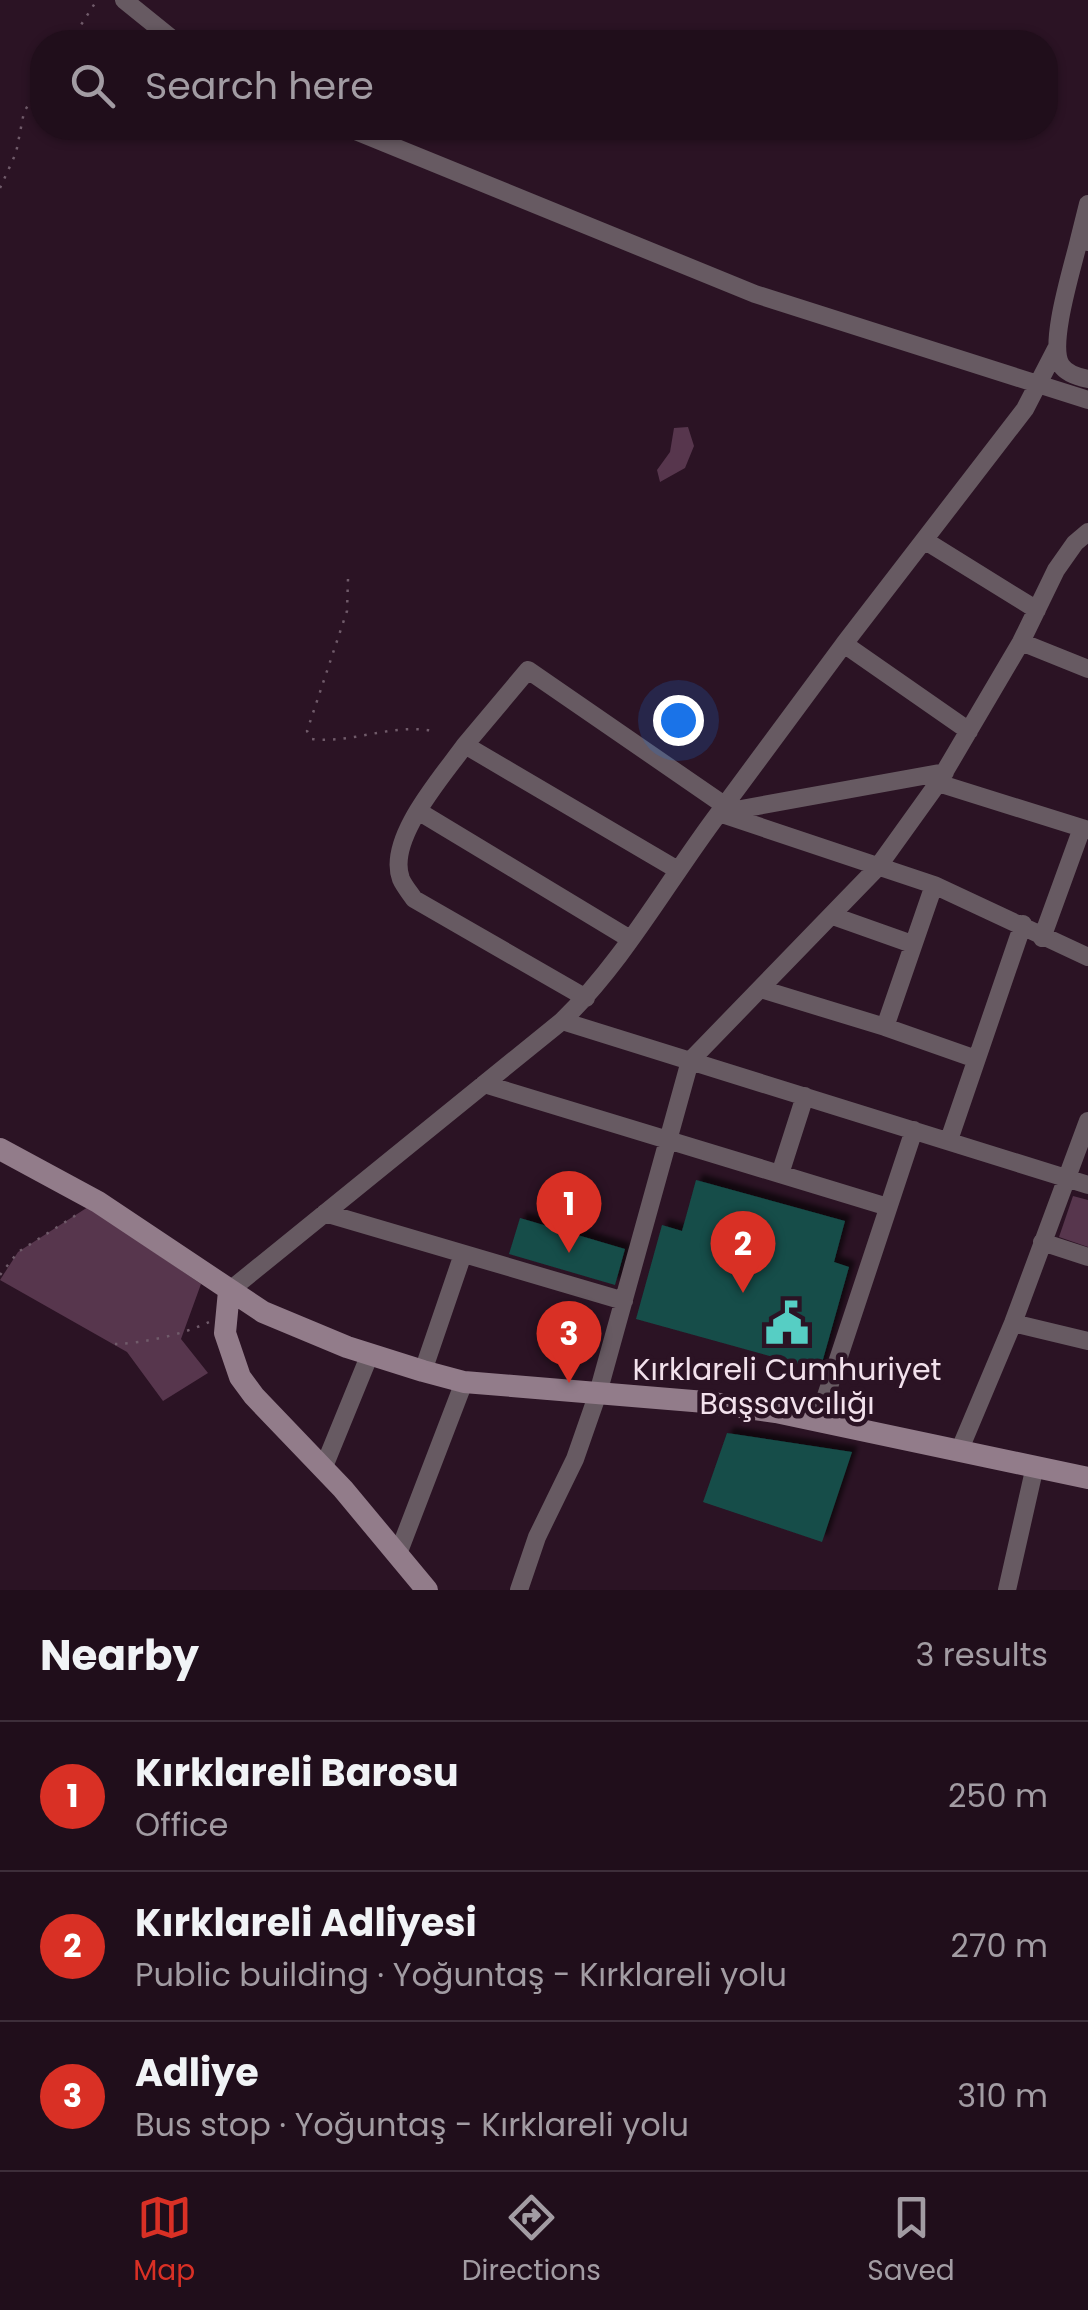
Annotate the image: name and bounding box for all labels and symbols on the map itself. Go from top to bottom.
your location [653,695,704,746]
pin: 1 [536,1170,602,1253]
pin: 2 [710,1210,776,1293]
public building icon: Kırklareli Cumhuriyet Başsavcılığı [763,1299,811,1347]
pin: 3 [536,1300,602,1383]
place label: Kırklareli Cumhuriyet Başsavcılığı [633,1348,941,1425]

